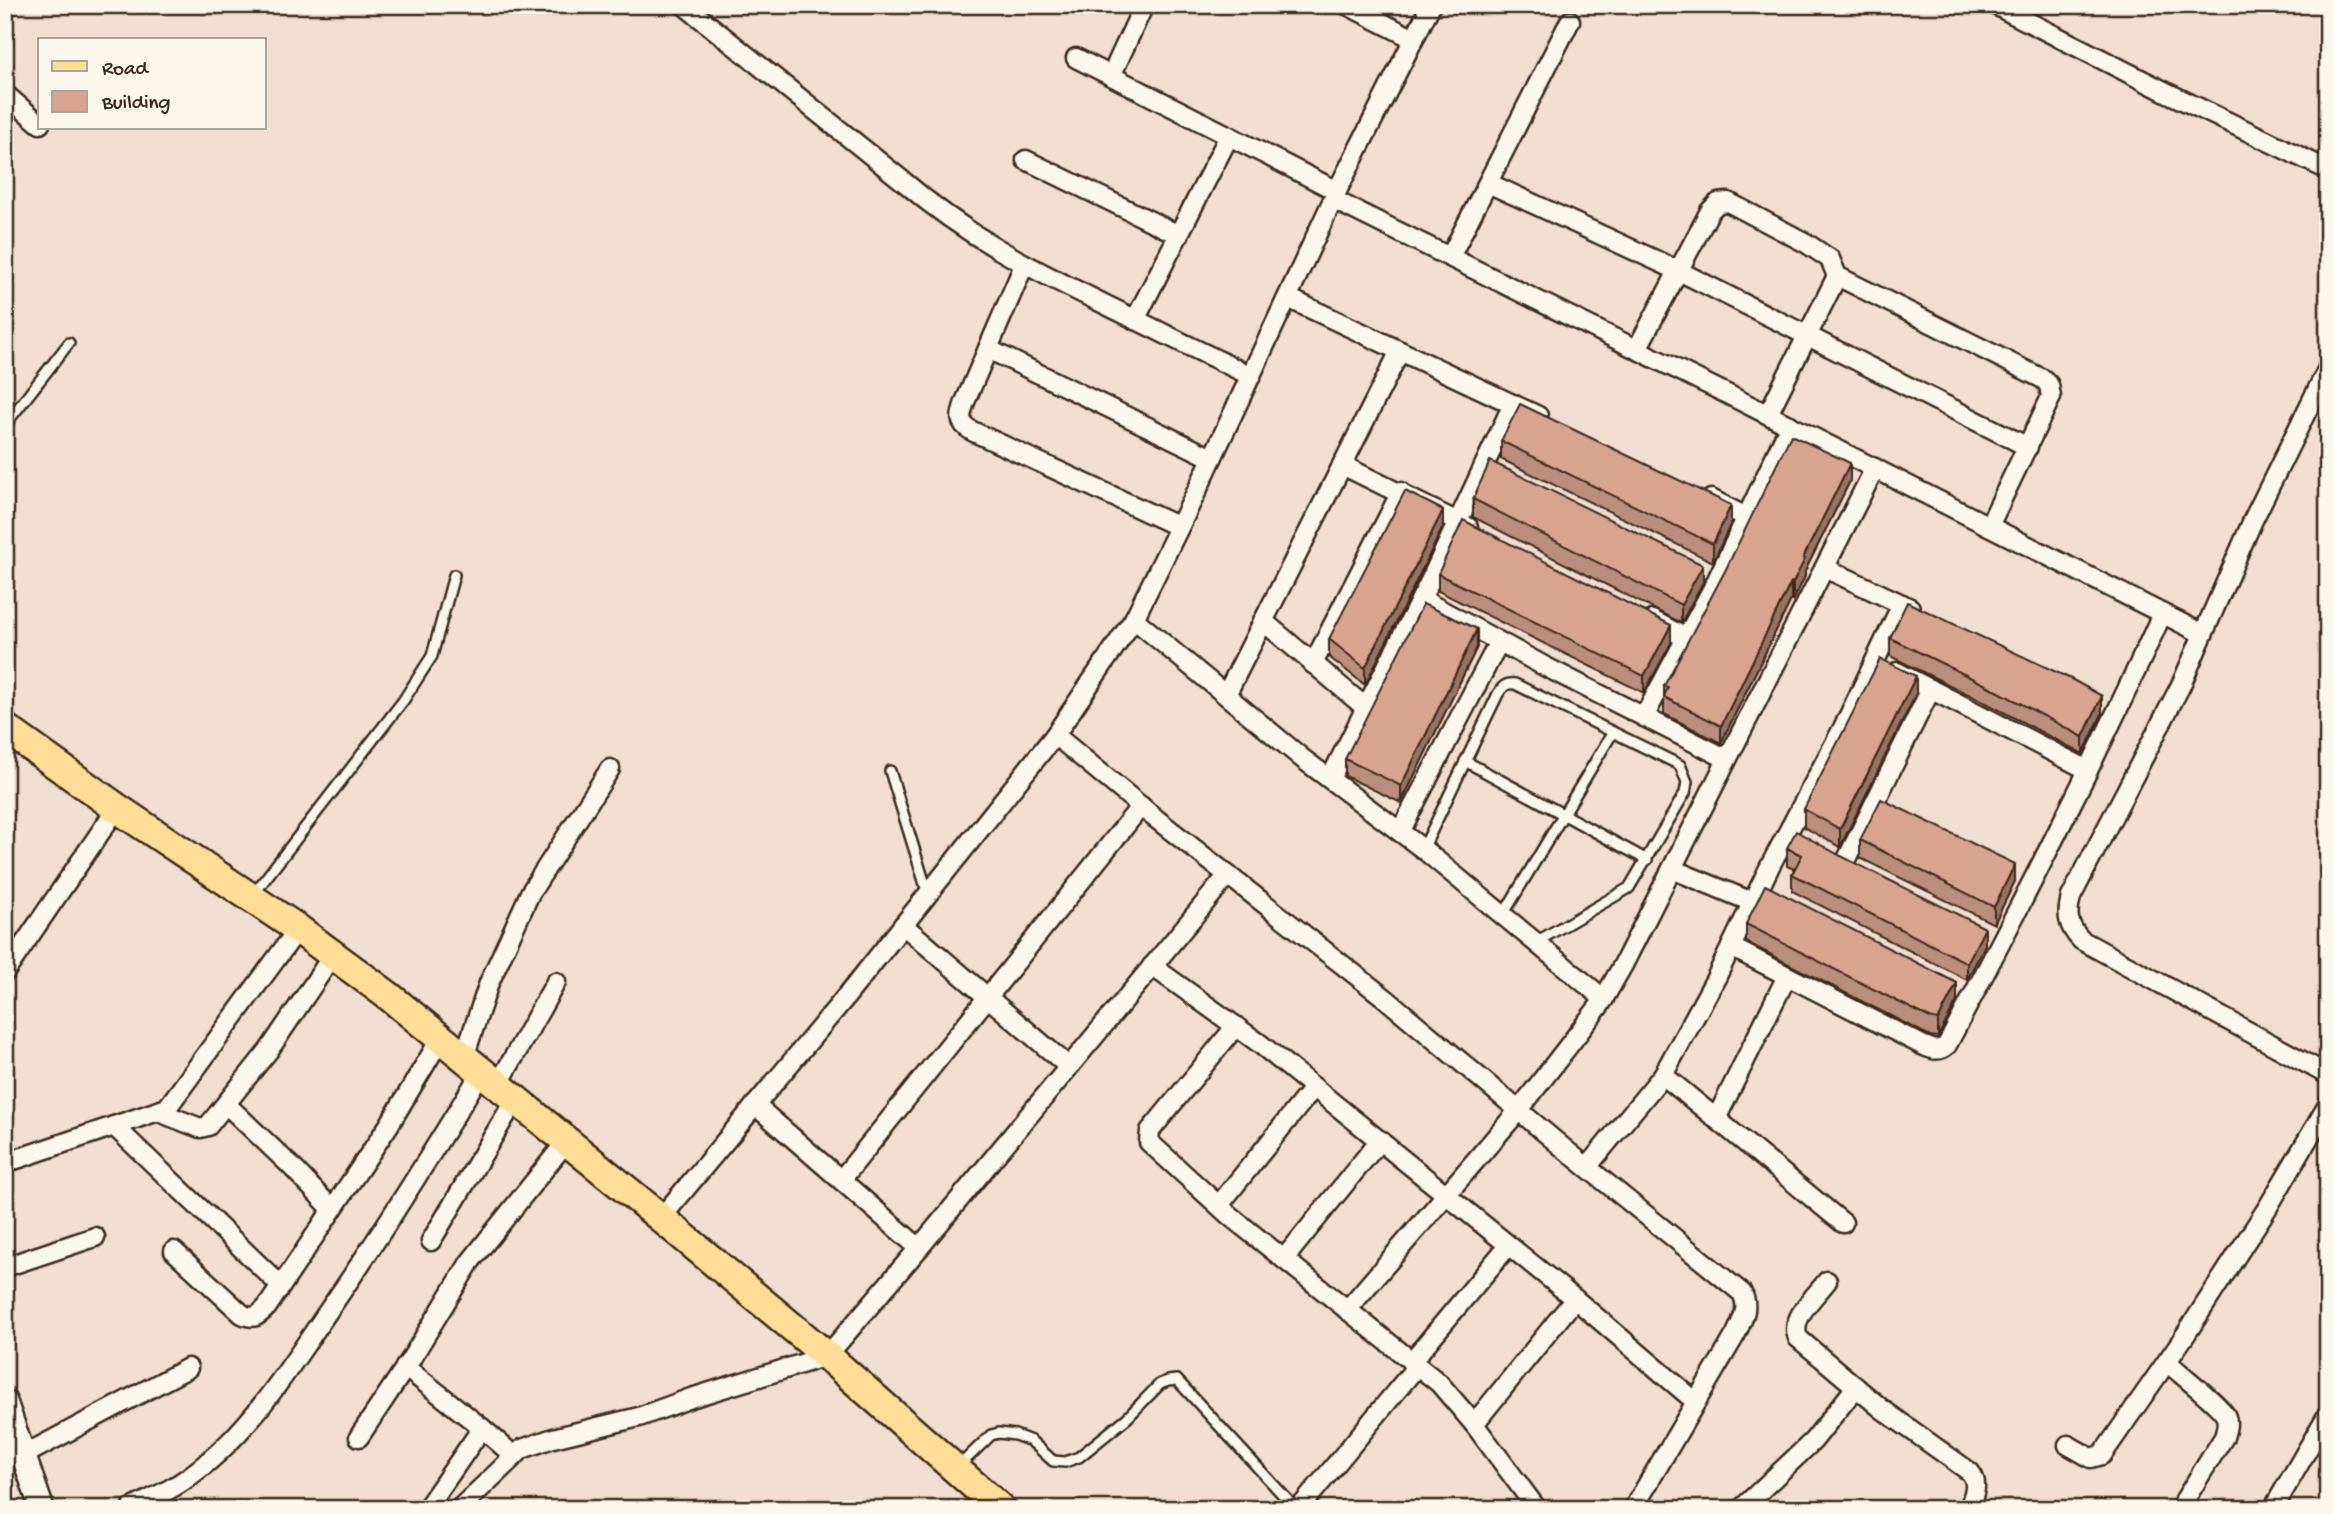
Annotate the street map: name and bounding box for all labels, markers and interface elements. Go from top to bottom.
legend [38,38,266,130]
text: Road [102,58,150,83]
text: Building [101,92,171,117]

